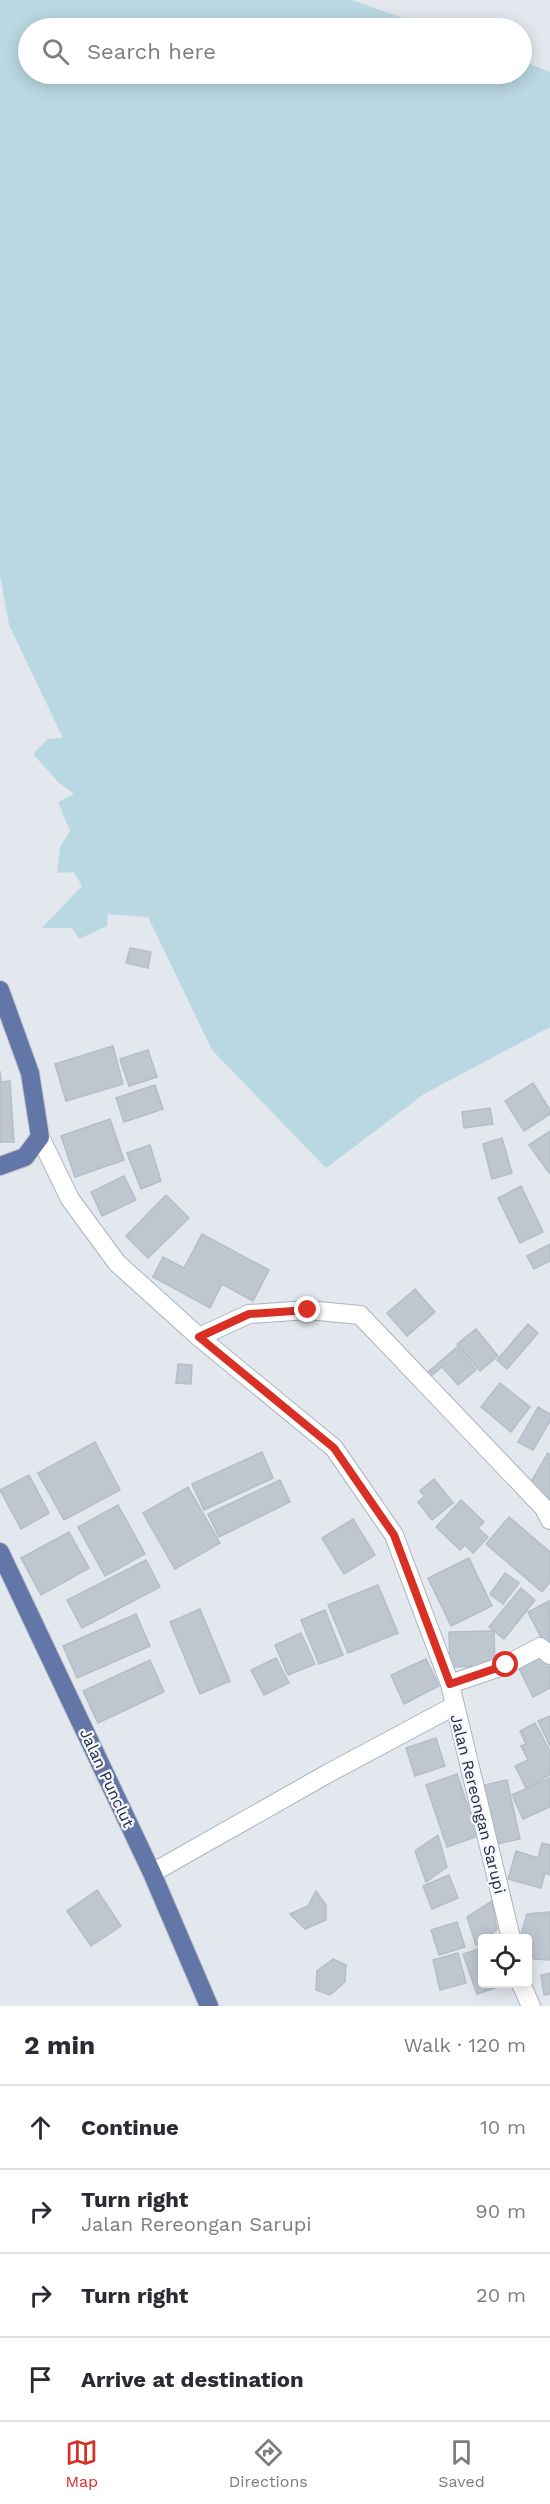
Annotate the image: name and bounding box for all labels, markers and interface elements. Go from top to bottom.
search box [18,18,532,84]
icon: search [39,35,72,68]
text: Search here [87,39,216,64]
route end [294,1296,320,1322]
route start [492,1651,518,1677]
street label: Jalan Rereongan Sarupi [446,1712,510,1896]
street label: Jalan Punclut [76,1725,138,1831]
map controls [478,1934,532,1988]
button: locate [478,1934,532,1988]
text: 2 min [24,2030,95,2060]
text: Walk · 120 m [404,2033,526,2057]
icon: ahead [24,2111,57,2144]
text: Continue [81,2115,179,2140]
text: 10 m [480,2115,526,2139]
text: Turn right [81,2187,188,2212]
icon: right [24,2195,57,2228]
text: 90 m [475,2199,526,2223]
text: Jalan Rereongan Sarupi [81,2212,312,2236]
icon: right [24,2279,57,2312]
text: Turn right [81,2283,188,2308]
text: 20 m [476,2283,526,2307]
icon: arrive [24,2363,57,2396]
text: Arrive at destination [81,2367,304,2392]
tab: Map [65,2436,98,2491]
tab: Directions [229,2436,308,2491]
tab: Saved [438,2436,485,2491]

